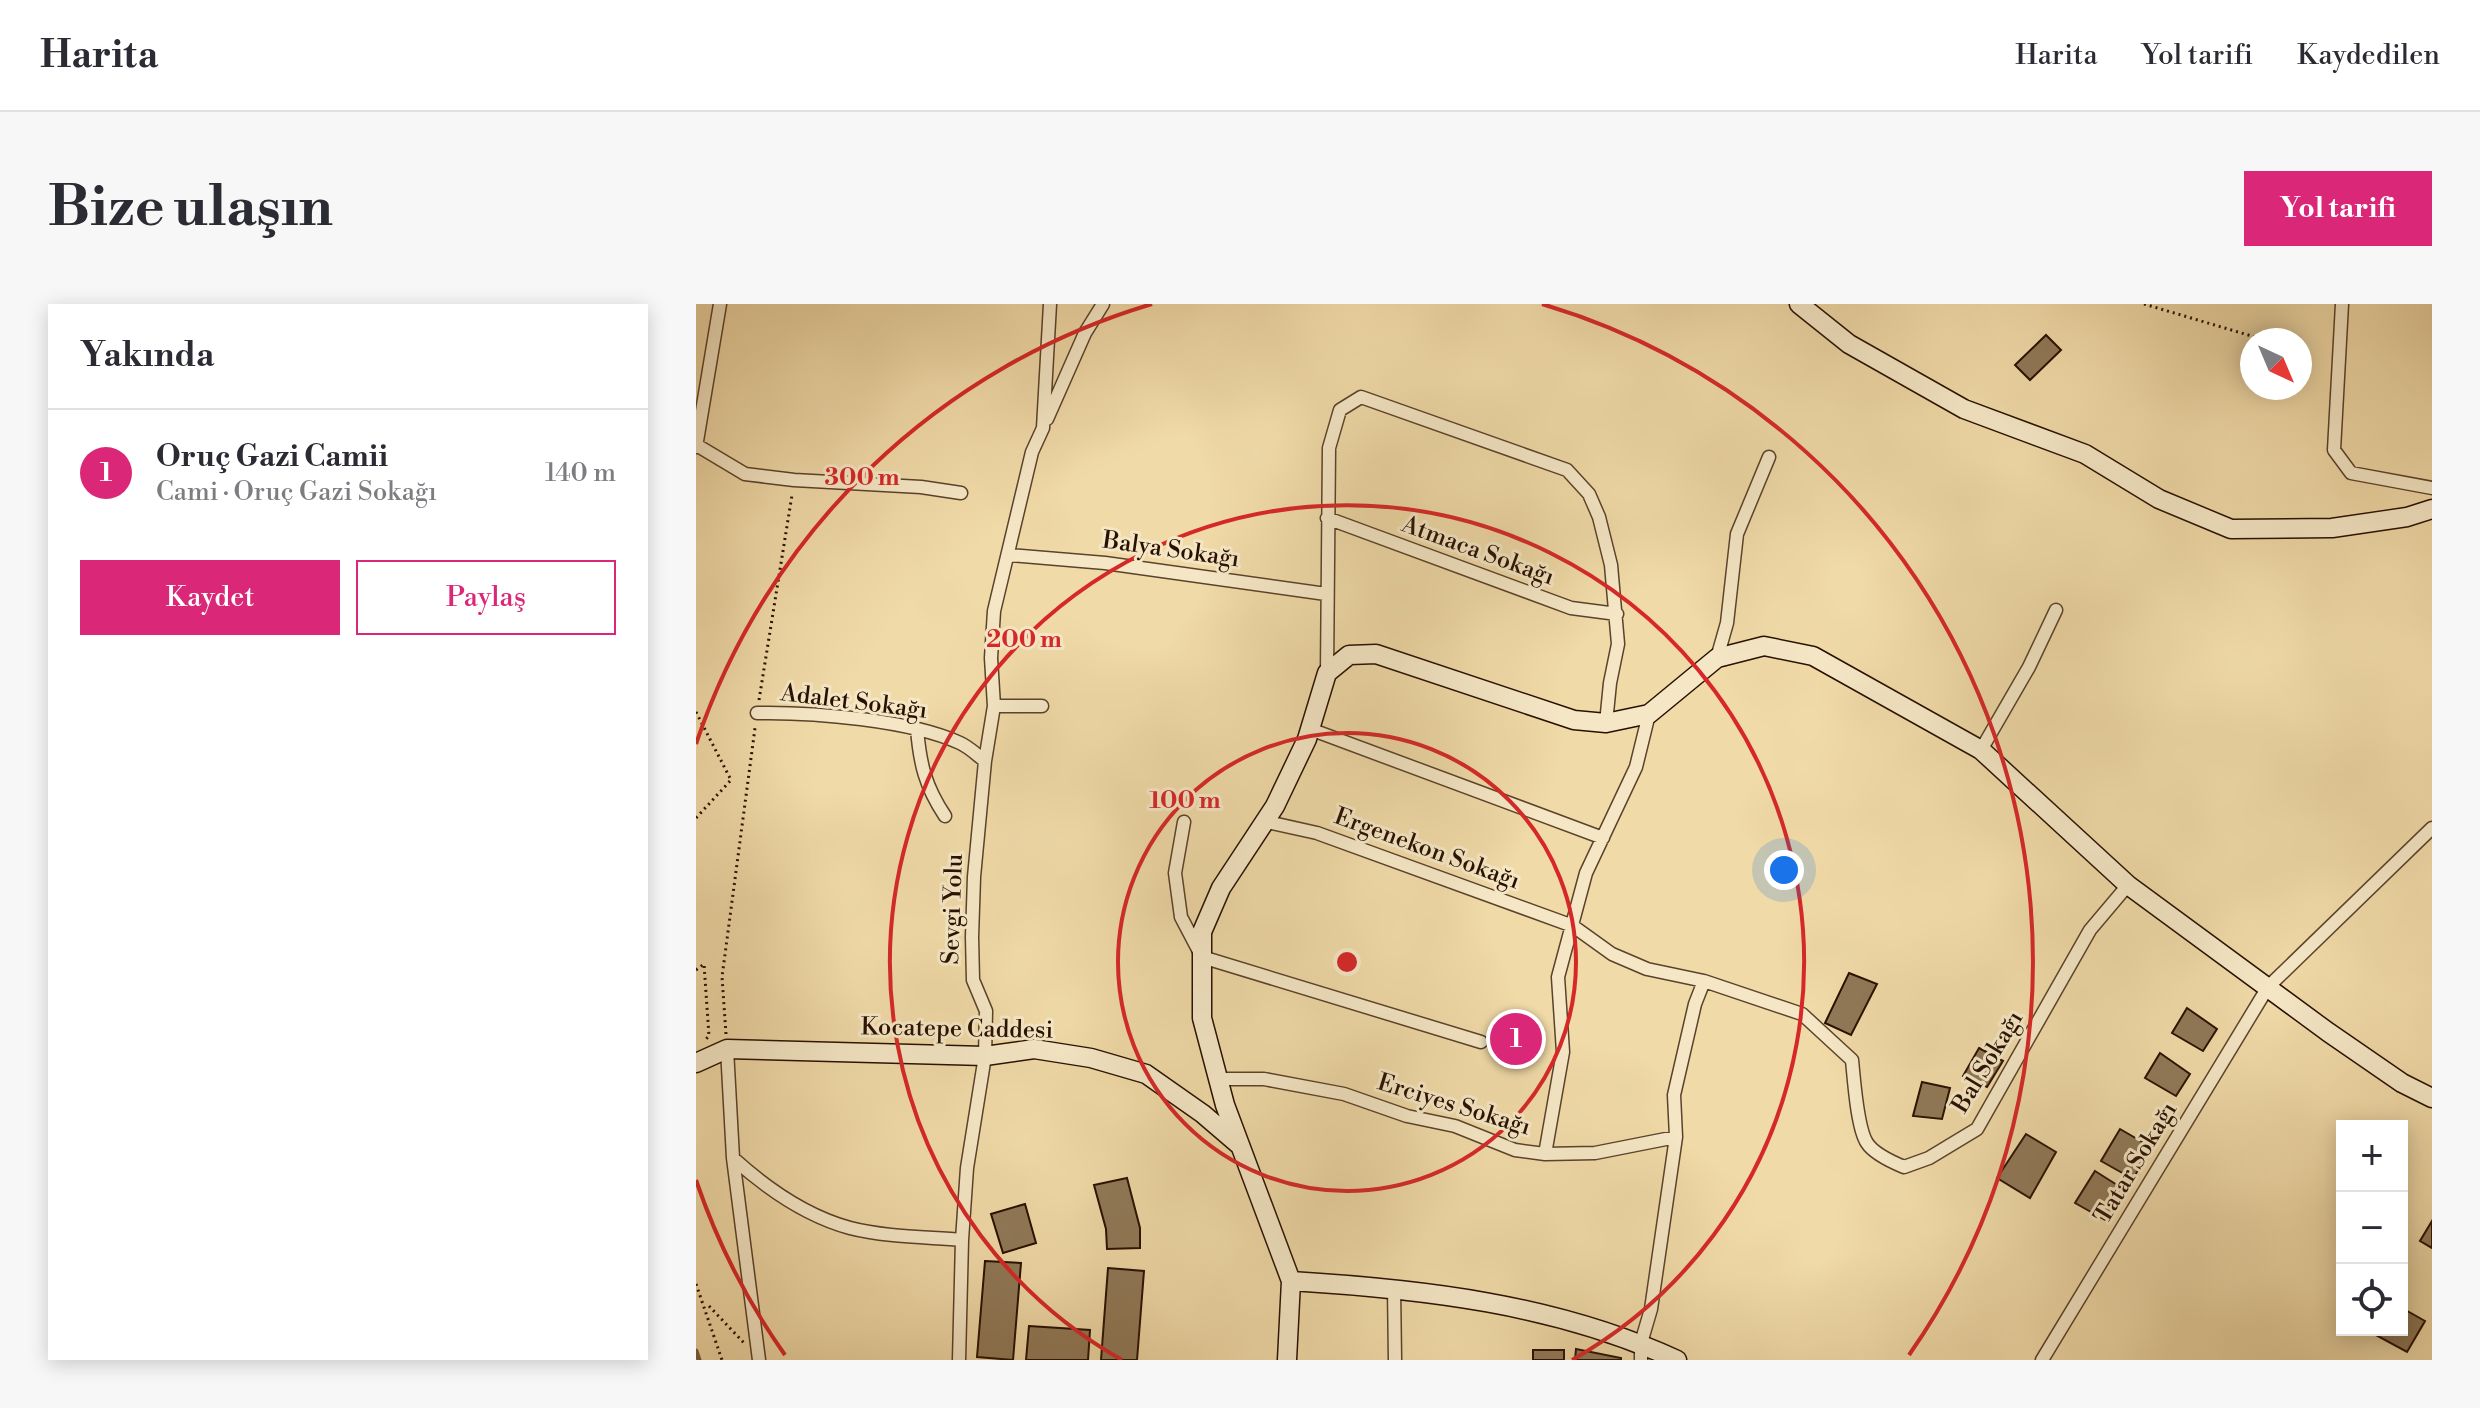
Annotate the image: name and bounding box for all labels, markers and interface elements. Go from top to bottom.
text: Harita [40,32,158,79]
text: Harita [2015,38,2098,73]
text: Yol tarifi [2142,38,2253,73]
text: Kaydedilen [2297,38,2440,73]
button: Yol tarifi [2244,171,2432,246]
text: Bize ulaşın [48,173,333,243]
north arrow [2240,328,2312,400]
text: Yakında [80,335,214,377]
text: Oruç Gazi Camii [156,438,388,476]
text: 1 [100,457,112,489]
text: 140 m [545,457,616,489]
text: 300 m [824,463,900,493]
text: Cami · Oruç Gazi Sokağı [156,476,437,508]
street label: Atmaca Sokağı [1397,509,1559,593]
street label: Balya Sokağı [1100,525,1241,574]
button: Kaydet [80,560,340,635]
button: Paylaş [356,560,616,635]
text: 200 m [986,625,1062,655]
street label: Adalet Sokağı [778,678,929,726]
text: 100 m [1149,786,1221,816]
street label: Ergenekon Sokağı [1330,801,1524,897]
your location [1764,850,1804,890]
street label: Sevgi Yolu [936,853,970,965]
centre of rings [1333,948,1361,976]
street label: Bal Sokağı [1945,1005,2030,1119]
pin: 1 [1490,1009,1542,1069]
street label: Kocatepe Caddesi [860,1012,1054,1046]
street label: Erciyes Sokağı [1374,1067,1534,1143]
street label: Tatar Sokağı [2088,1096,2184,1229]
map controls [2336,1120,2408,1336]
button: + [2336,1120,2408,1192]
button: − [2336,1192,2408,1264]
button: locate [2336,1264,2408,1336]

